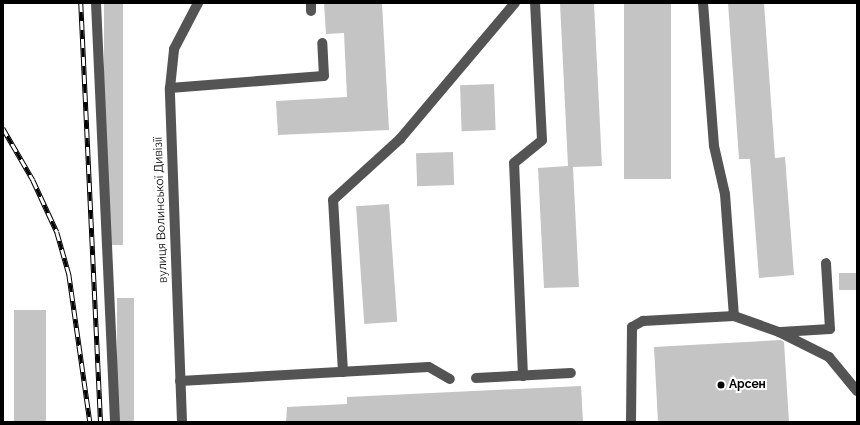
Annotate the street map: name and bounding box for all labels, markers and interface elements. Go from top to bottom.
street label: вулиця Волинської Дивізії [151,137,171,283]
place label: Арсен [729,378,766,392]
marker: Арсен [716,380,726,390]

